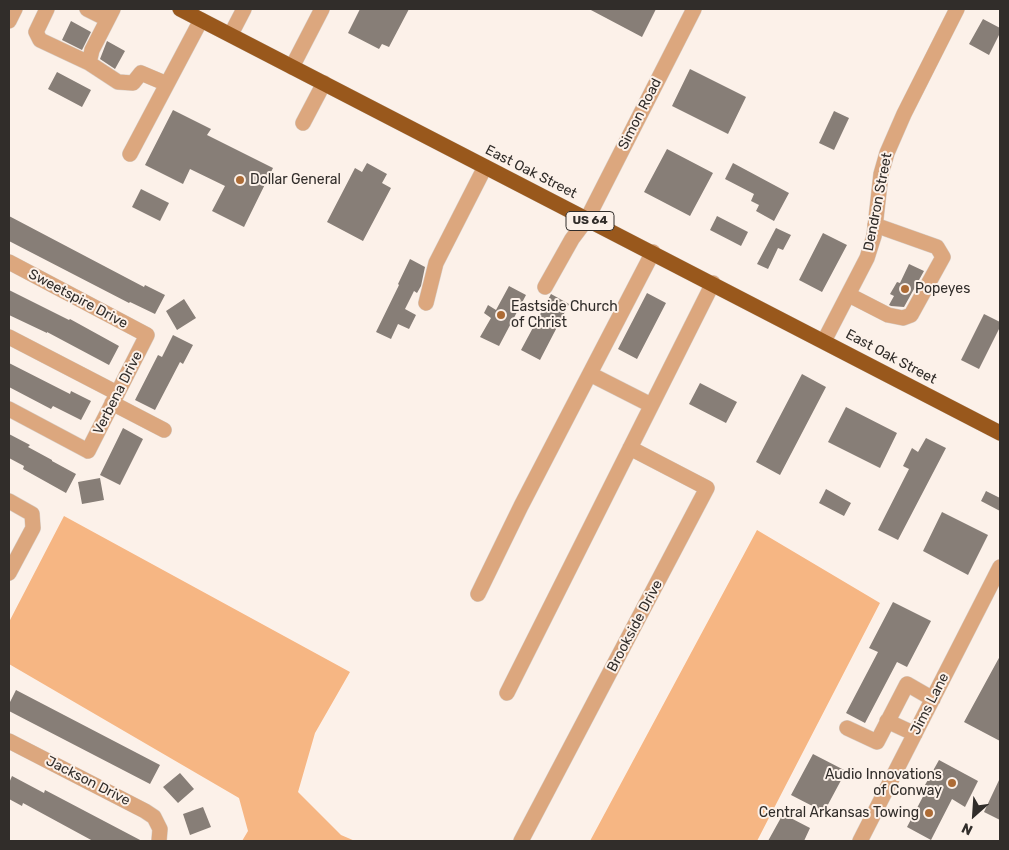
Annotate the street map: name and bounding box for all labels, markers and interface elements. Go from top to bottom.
street label: Simon Road [615,76,665,152]
street label: East Oak Street [482,142,580,202]
street label: Dendron Street [860,151,896,253]
place label: Dollar General [250,172,341,188]
marker: Dollar General [234,174,246,186]
road number: US 64 [566,212,614,230]
street label: Sweetspire Drive [26,266,130,332]
place label: Popeyes [915,281,970,297]
marker: Popeyes [899,283,911,295]
place label: Eastside Church of Christ [511,299,618,332]
marker: Eastside Church of Christ [495,309,507,321]
street label: East Oak Street [843,326,939,388]
street label: Verbena Drive [90,349,146,437]
street label: Brookside Drive [604,577,666,675]
street label: Jims Lane [907,670,953,738]
street label: Jackson Drive [43,753,133,809]
place label: Audio Innovations of Conway [825,767,942,800]
marker: Audio Innovations of Conway [946,777,958,789]
north arrow [949,790,999,840]
place label: Central Arkansas Towing [759,805,919,821]
marker: Central Arkansas Towing [923,807,935,819]
text: N [959,819,975,839]

